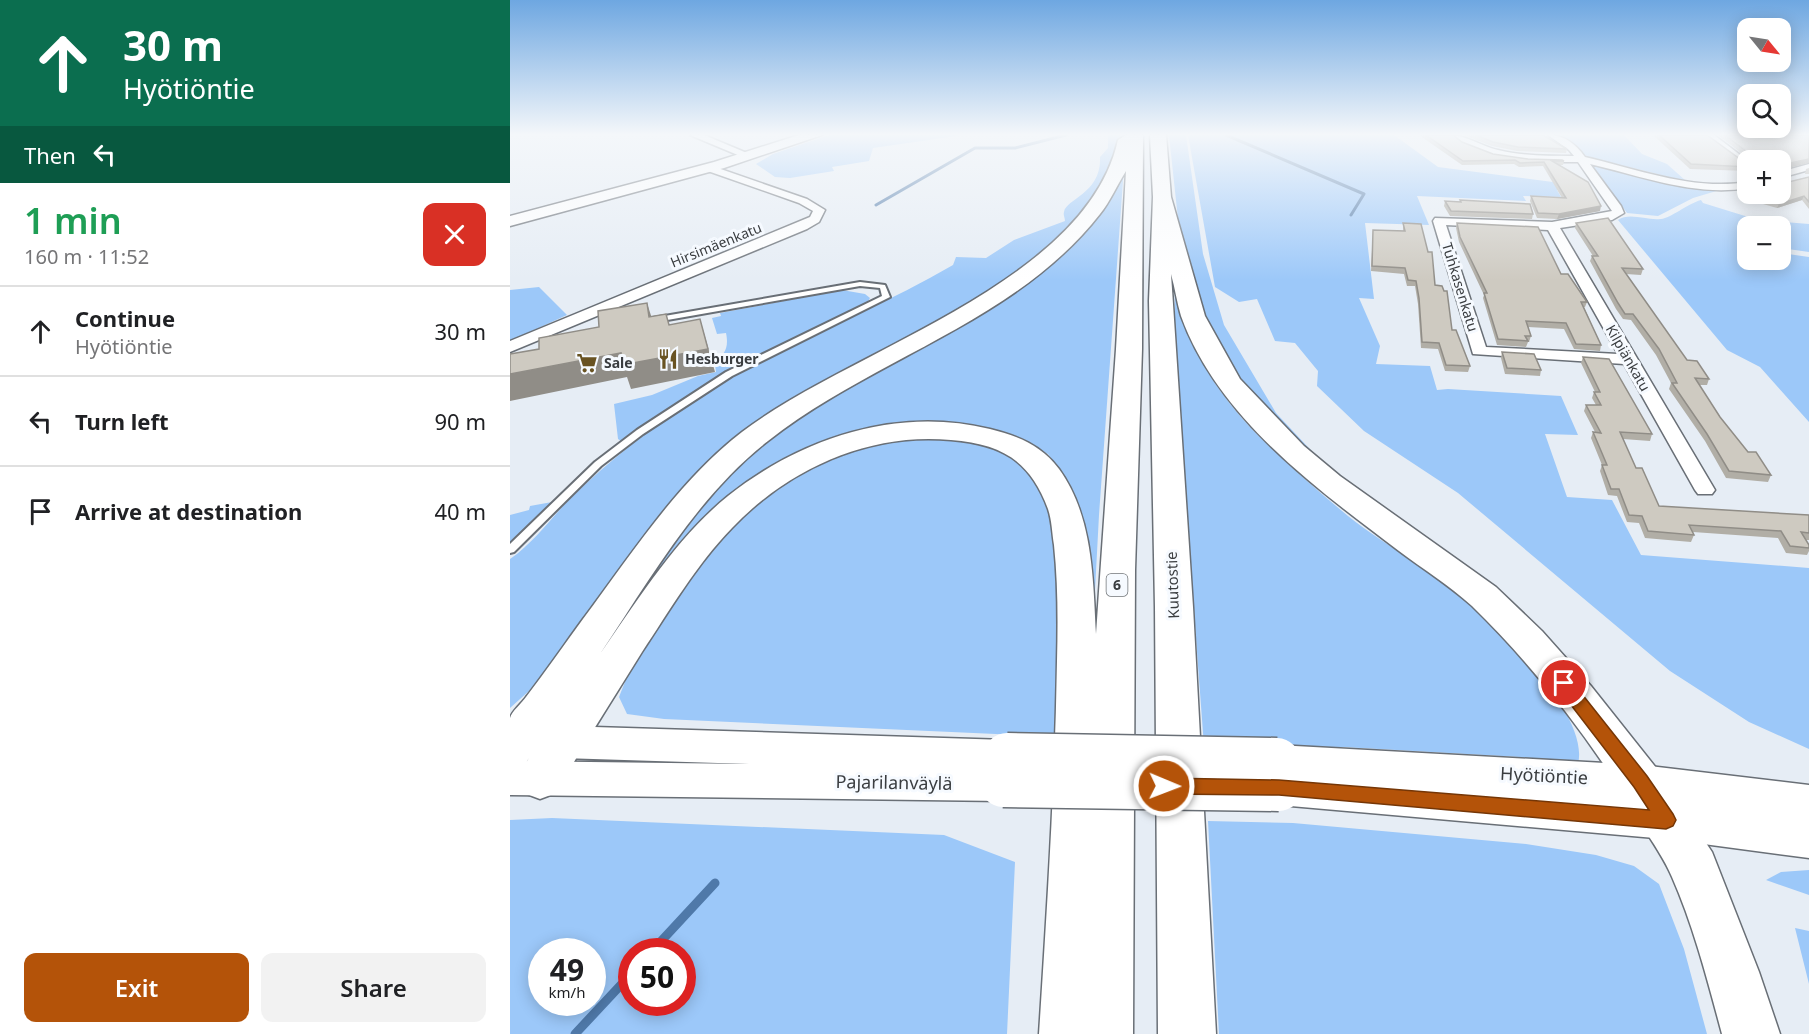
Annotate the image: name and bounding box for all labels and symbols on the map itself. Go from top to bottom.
north arrow [1737,18,1791,72]
street label: Hirsimäenkatu [667,218,764,271]
street label: Tuhkasenkatu [1438,240,1483,334]
street label: Kilpiänkatu [1602,321,1655,394]
restaurant icon: Hesburger [656,347,680,371]
place label: Hesburger [685,349,759,368]
supermarket icon: Sale [575,351,599,375]
place label: Sale [604,353,633,372]
street label: Kuutostie [1161,551,1183,619]
road number: 6 [1106,574,1128,596]
pin [1538,657,1589,708]
position arrow [1132,754,1196,818]
street label: Hyötiöntie [1500,761,1589,789]
street label: Pajarilanväylä [835,769,953,795]
speed limit sign: 50 [618,938,696,1016]

